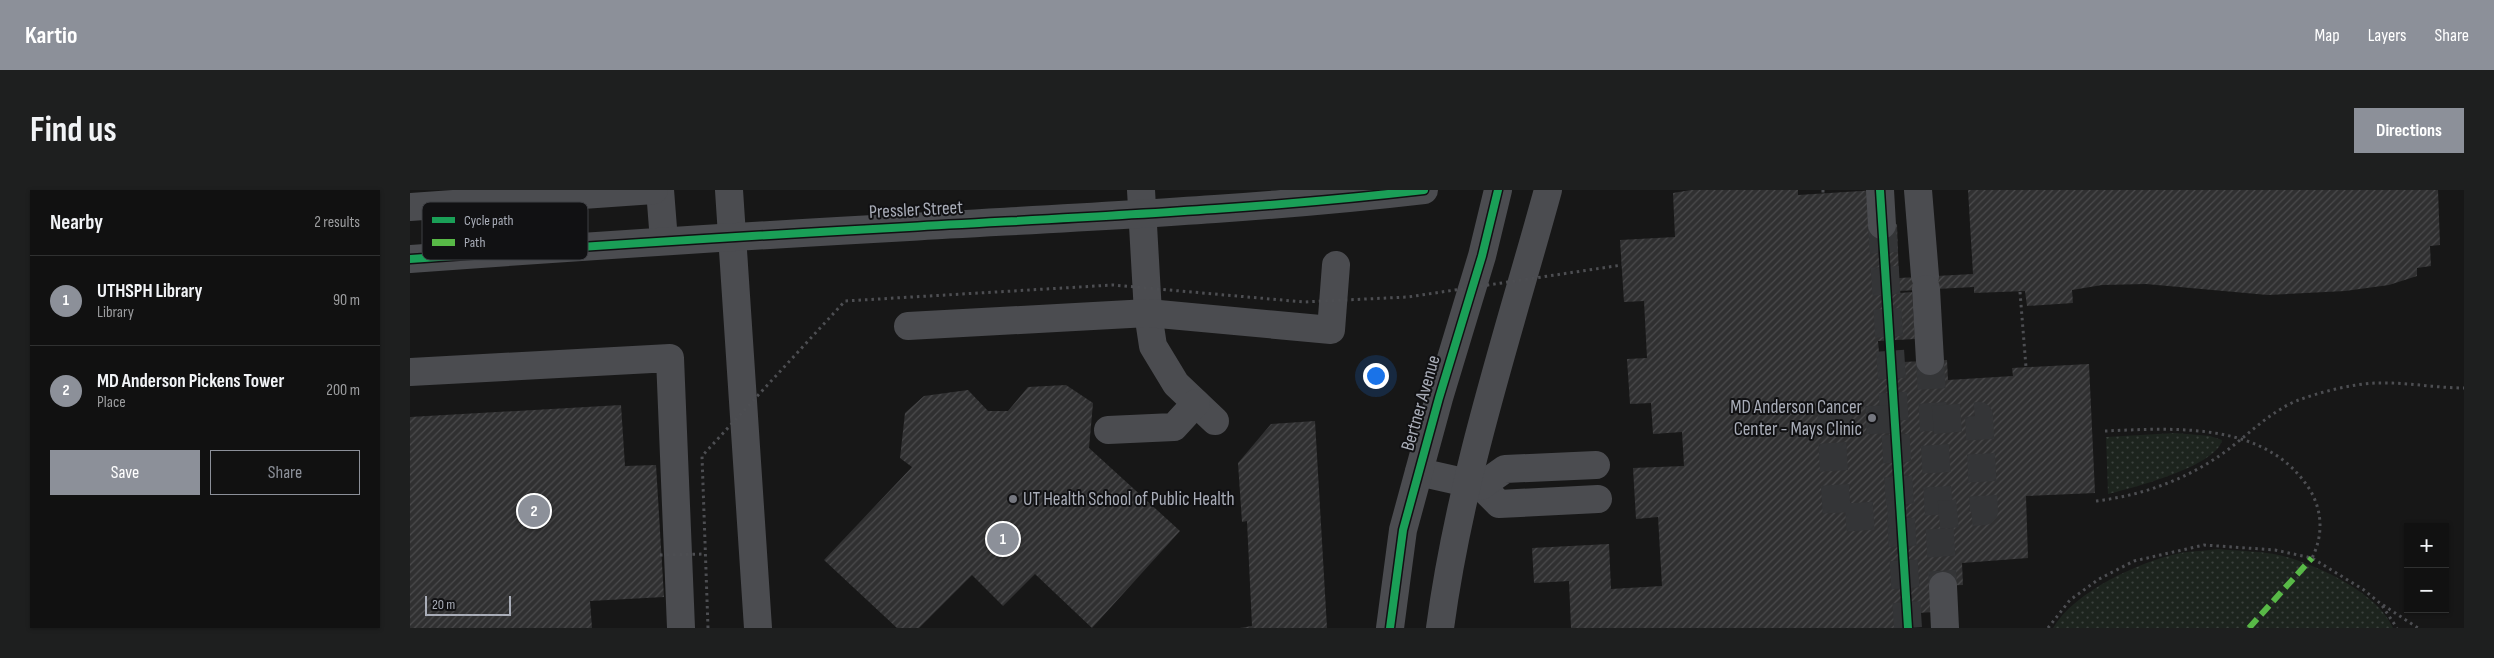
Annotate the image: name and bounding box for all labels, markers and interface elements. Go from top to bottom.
text: Kartio [25,21,77,50]
text: Map [2315,25,2340,46]
text: Layers [2368,25,2407,46]
text: Share [2435,25,2469,46]
button: Directions [2354,108,2464,153]
text: Find us [30,109,117,152]
street label: Pressler Street [868,196,964,224]
legend [422,202,588,260]
text: Nearby [50,210,103,235]
text: Cycle path [464,212,514,229]
text: 2 results [314,213,360,232]
text: Path [464,234,485,251]
text: UTHSPH Library [97,280,202,303]
text: 1 [63,291,69,310]
text: 90 m [333,291,360,310]
text: Library [97,303,134,322]
street label: Bertner Avenue [1396,353,1446,453]
your location [1363,363,1389,389]
text: MD Anderson Pickens Tower [97,370,284,393]
text: 2 [62,381,70,400]
text: 200 m [326,381,360,400]
text: Place [97,393,126,412]
place label: MD Anderson Cancer Center - Mays Clinic [1730,396,1863,441]
marker: MD Anderson Cancer Center - Mays Clinic [1866,412,1878,424]
button: Save [50,450,200,495]
button: Share [210,450,360,495]
place label: UT Health School of Public Health [1023,488,1235,511]
pin: 2 [518,492,550,530]
marker: UT Health School of Public Health [1007,493,1019,505]
pin: 1 [987,520,1019,558]
map controls [2404,523,2449,613]
button: + [2404,523,2449,568]
button: − [2404,568,2449,613]
scale bar [425,593,511,616]
text: 20 m [432,596,455,613]

